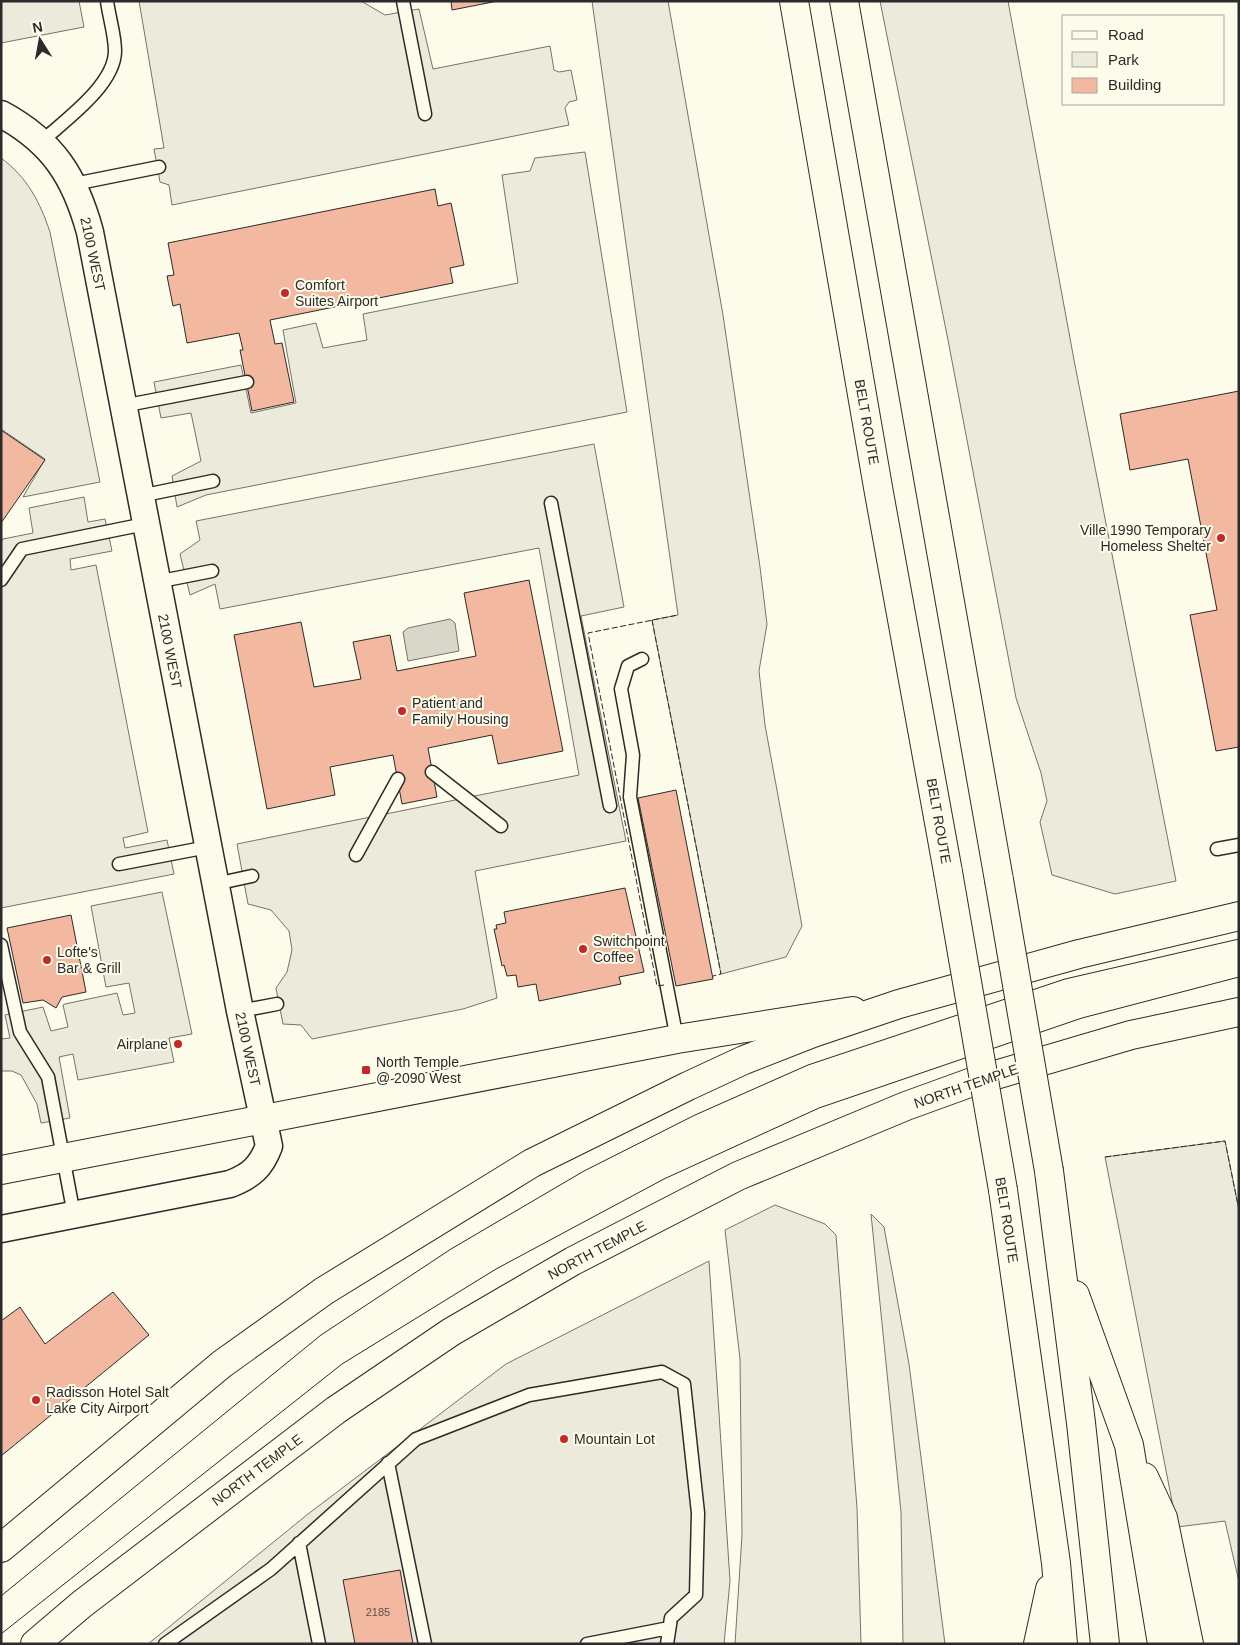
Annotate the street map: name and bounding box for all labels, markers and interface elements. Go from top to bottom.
north arrow [15,15,65,65]
legend [1062,15,1225,105]
text: N [31,18,44,36]
text: Road [1108,26,1144,43]
text: Park [1108,51,1139,68]
text: Building [1108,76,1161,93]
street label: 2100 WEST [77,215,109,293]
place label: Comfort Suites Airport [295,277,378,309]
marker: Comfort Suites Airport [279,287,291,299]
street label: BELT ROUTE [852,378,882,466]
place label: Ville 1990 Temporary Homeless Shelter [1080,522,1211,554]
marker: Ville 1990 Temporary Homeless Shelter [1215,532,1227,544]
street label: 2100 WEST [155,612,185,690]
place label: Patient and Family Housing [412,695,508,727]
marker: Patient and Family Housing [396,705,408,717]
street label: BELT ROUTE [924,777,954,865]
place label: Switchpoint Coffee [593,933,665,965]
marker: Switchpoint Coffee [577,943,589,955]
place label: Lofte's Bar & Grill [57,944,121,976]
marker: Lofte's Bar & Grill [41,954,53,966]
street label: 2100 WEST [232,1010,264,1088]
place label: Airplane [117,1036,168,1052]
marker: Airplane [172,1038,184,1050]
place label: North Temple @ 2090 West [376,1054,461,1086]
street label: NORTH TEMPLE [912,1061,1020,1111]
marker: North Temple @ 2090 West [360,1064,372,1076]
street label: BELT ROUTE [992,1176,1022,1264]
street label: NORTH TEMPLE [545,1217,649,1283]
place label: Radisson Hotel Salt Lake City Airport [46,1384,169,1416]
marker: Radisson Hotel Salt Lake City Airport [30,1394,42,1406]
street label: NORTH TEMPLE [209,1431,305,1509]
place label: Mountain Lot [574,1431,655,1447]
marker: Mountain Lot [558,1433,570,1445]
house number: 2185 [366,1606,390,1618]

